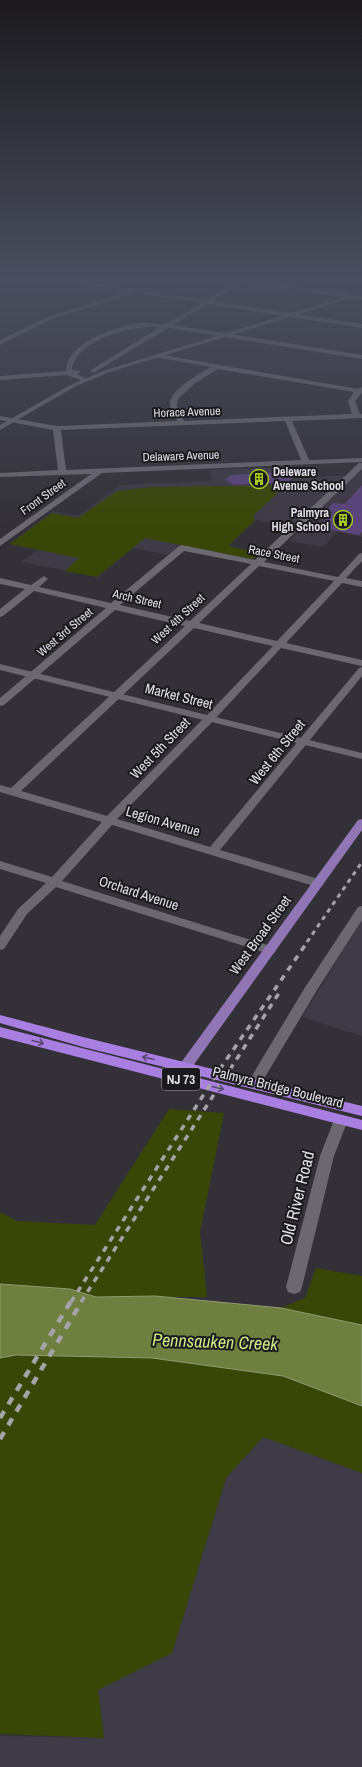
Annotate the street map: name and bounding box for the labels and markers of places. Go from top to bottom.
place label: Deleware Avenue School [273,464,344,494]
building icon: Deleware Avenue School [248,468,270,490]
place label: Palmyra High School [272,505,330,535]
building icon: Palmyra High School [332,509,354,531]

